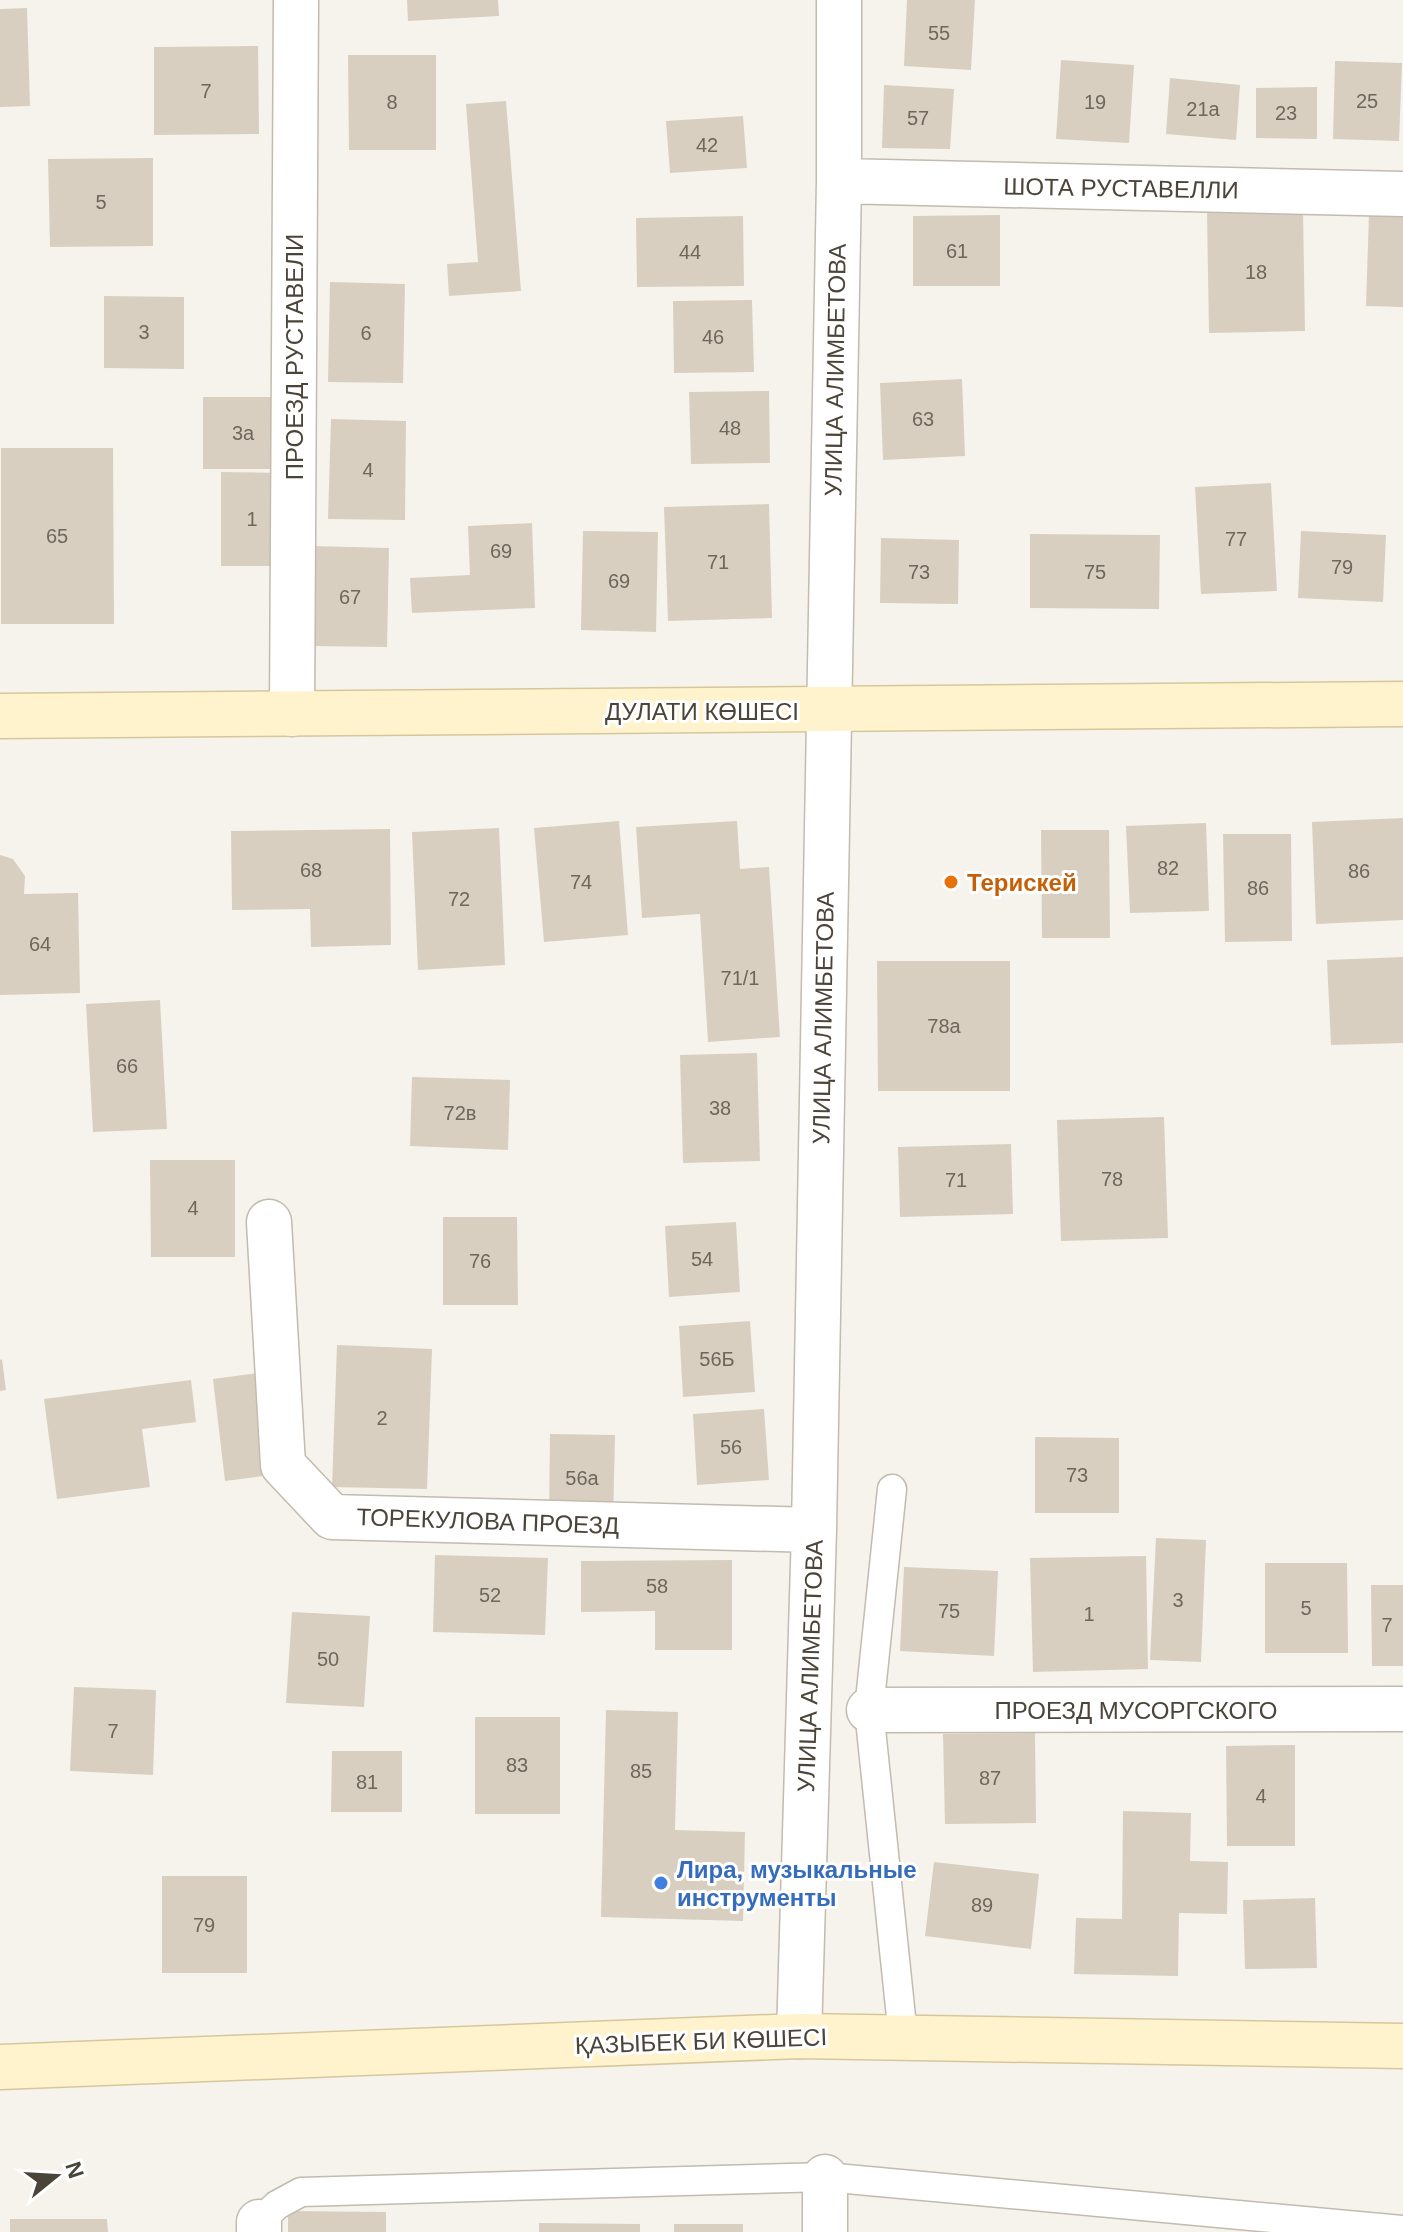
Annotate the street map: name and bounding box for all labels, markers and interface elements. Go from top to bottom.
house number: 55 [928,22,950,44]
house number: 7 [200,80,212,102]
house number: 25 [1356,90,1378,112]
house number: 8 [386,91,398,113]
house number: 19 [1084,91,1106,113]
house number: 21а [1186,98,1221,120]
house number: 23 [1275,102,1297,124]
house number: 57 [907,107,929,129]
house number: 42 [696,134,718,156]
street label: ШОТА РУСТАВЕЛЛИ [1003,172,1239,204]
house number: 5 [95,191,107,213]
street label: ПРОЕЗД РУСТАВЕЛИ [281,234,308,480]
house number: 61 [946,240,968,262]
house number: 44 [679,241,701,263]
street label: УЛИЦА АЛИМБЕТОВА [819,243,851,497]
house number: 18 [1245,261,1267,283]
house number: 3 [138,321,150,343]
house number: 6 [360,322,372,344]
house number: 46 [702,326,724,348]
house number: 63 [912,408,934,430]
house number: 48 [719,417,741,439]
house number: 3а [232,422,255,444]
house number: 4 [362,459,374,481]
house number: 1 [246,508,258,530]
house number: 65 [46,525,68,547]
house number: 77 [1225,528,1247,550]
house number: 69 [490,540,512,562]
house number: 71 [707,551,729,573]
house number: 79 [1331,556,1353,578]
house number: 73 [908,561,930,583]
house number: 75 [1084,561,1106,583]
house number: 69 [608,570,630,592]
house number: 67 [339,586,361,608]
street label: ДУЛАТИ КӨШЕСІ [605,698,799,725]
house number: 82 [1157,857,1179,879]
house number: 68 [300,859,322,881]
house number: 86 [1348,860,1370,882]
place label: Терискей [967,869,1077,896]
house number: 74 [570,871,592,893]
marker: Терискей [942,873,960,891]
house number: 86 [1247,877,1269,899]
house number: 72 [448,888,470,910]
street label: УЛИЦА АЛИМБЕТОВА [807,891,839,1145]
house number: 64 [29,933,51,955]
house number: 71/1 [721,967,759,989]
house number: 78а [927,1015,962,1037]
house number: 66 [116,1055,138,1077]
house number: 38 [709,1097,731,1119]
house number: 72в [444,1102,476,1124]
house number: 78 [1101,1168,1123,1190]
house number: 71 [945,1169,967,1191]
house number: 4 [187,1197,199,1219]
house number: 54 [691,1248,713,1270]
house number: 76 [469,1250,491,1272]
house number: 56Б [699,1348,735,1370]
house number: 2 [376,1407,388,1429]
house number: 56 [720,1436,742,1458]
house number: 73 [1066,1464,1088,1486]
house number: 56а [565,1467,600,1489]
street label: ТОРЕКУЛОВА ПРОЕЗД [356,1503,620,1539]
street label: УЛИЦА АЛИМБЕТОВА [792,1539,828,1793]
house number: 58 [646,1575,668,1597]
house number: 52 [479,1584,501,1606]
house number: 3 [1172,1589,1184,1611]
house number: 5 [1300,1597,1312,1619]
house number: 75 [938,1600,960,1622]
house number: 1 [1083,1603,1095,1625]
house number: 7 [1381,1614,1393,1636]
house number: 50 [317,1648,339,1670]
street label: ПРОЕЗД МУСОРГСКОГО [995,1697,1277,1724]
house number: 7 [107,1720,119,1742]
house number: 83 [506,1754,528,1776]
house number: 85 [630,1760,652,1782]
house number: 87 [979,1767,1001,1789]
house number: 81 [356,1771,378,1793]
house number: 4 [1255,1785,1267,1807]
place label: Лира, музыкальные инструменты [677,1856,917,1911]
marker: Лира, музыкальные инструменты [652,1874,670,1892]
house number: 89 [971,1894,993,1916]
house number: 79 [193,1914,215,1936]
street label: ҚАЗЫБЕК БИ КӨШЕСІ [575,2023,827,2059]
north arrow [16,2136,96,2216]
text: N [60,2159,89,2181]

